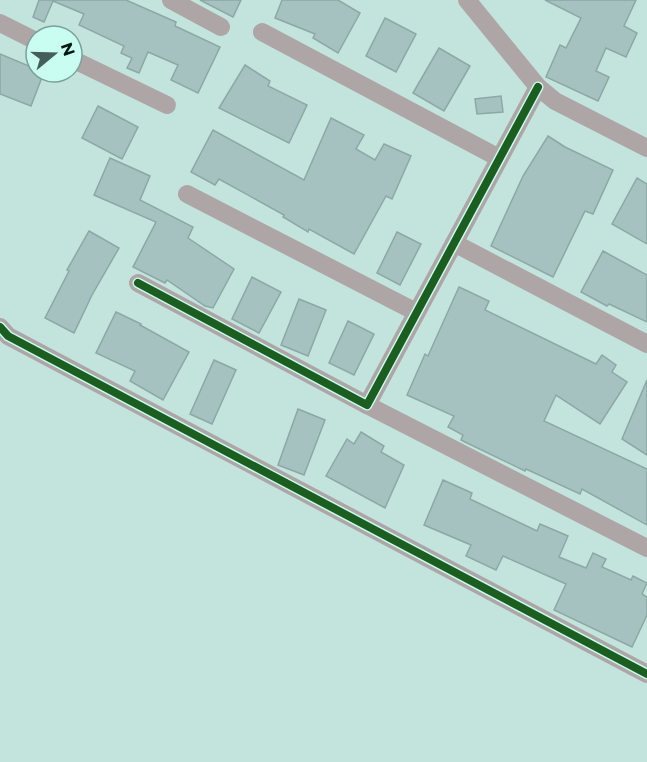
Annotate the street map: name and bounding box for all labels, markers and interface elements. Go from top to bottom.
north arrow [24,24,84,84]
text: N [57,40,79,58]

